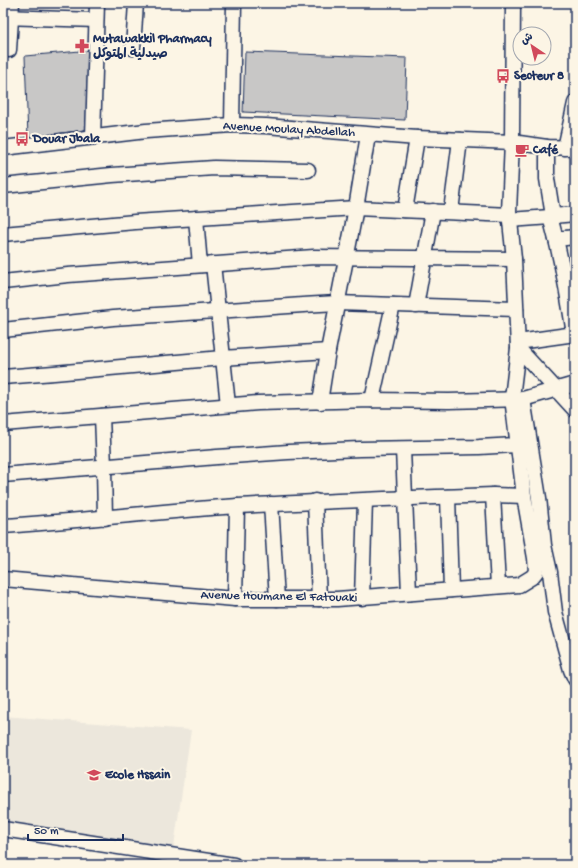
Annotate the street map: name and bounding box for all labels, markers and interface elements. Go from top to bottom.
north arrow [512,26,552,66]
text: ش [519,31,536,48]
place label: Mutawakkil Pharmacy صيدلية المتوكل [93,32,212,62]
pharmacy icon: Mutawakkil Pharmacy صيدلية المتوكل [74,38,90,54]
bus stop icon: Secteur 8 [495,68,511,84]
place label: Secteur 8 [514,69,564,84]
street label: Avenue Moulay Abdellah [223,119,356,141]
bus stop icon: Douar Jbala [14,131,30,147]
place label: Douar Jbala [32,132,101,147]
cafe icon: Café [514,142,530,158]
place label: Café [532,142,559,158]
street label: Avenue Houmane El Fatouaki [200,588,358,606]
school or university icon: Ecole Hssain [86,767,102,783]
place label: Ecole Hssain [105,768,171,783]
scale bar [28,816,123,842]
text: 50 m [34,825,59,839]

